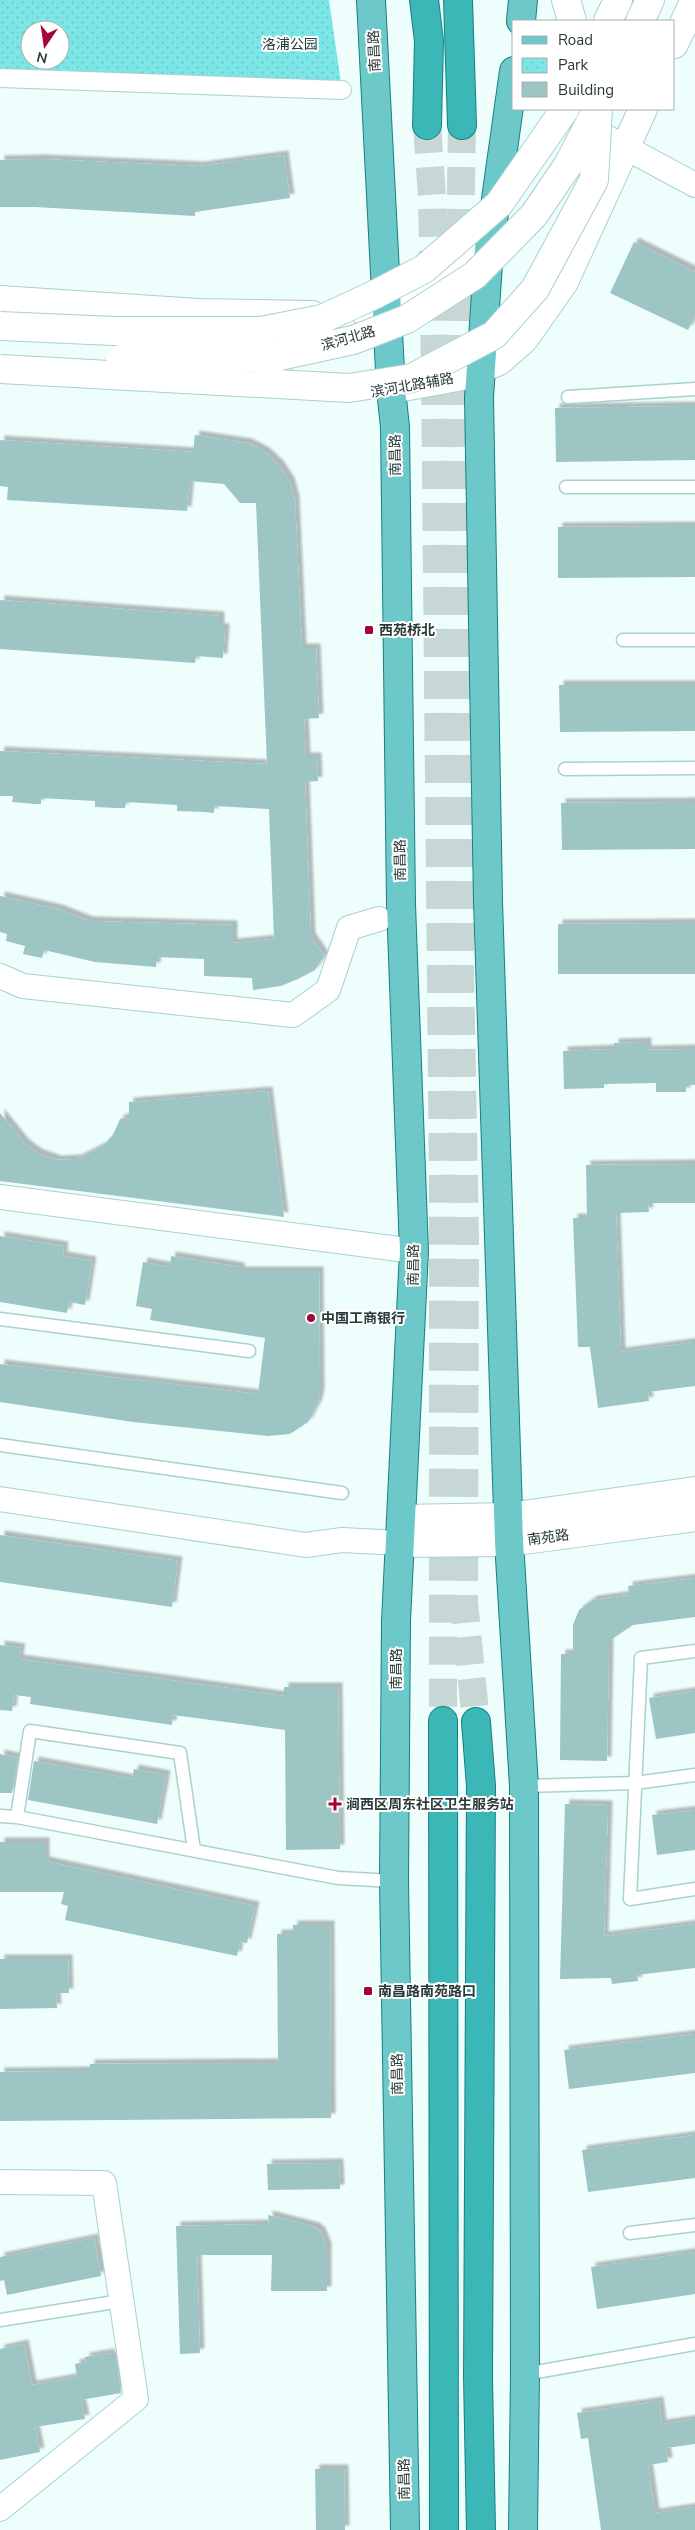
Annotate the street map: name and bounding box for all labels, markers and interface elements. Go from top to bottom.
north arrow [20,20,70,70]
legend [512,20,675,110]
street label: 南昌路 [364,30,385,72]
text: Road [558,30,593,50]
park label: 洛浦公园 [262,35,318,54]
text: N [35,47,49,68]
text: Park [558,55,588,75]
text: Building [558,80,614,100]
street label: 滨河北路 [319,322,378,355]
street label: 滨河北路辅路 [369,369,455,402]
street label: 南昌路 [386,434,405,476]
place label: 西苑桥北 [379,621,435,640]
marker: 西苑桥北 [363,624,375,636]
street label: 南昌路 [391,839,410,881]
street label: 南昌路 [404,1244,423,1286]
place label: 中国工商银行 [321,1309,405,1328]
marker: 中国工商银行 [305,1312,317,1324]
street label: 南苑路 [526,1525,570,1550]
street label: 南昌路 [387,1648,406,1690]
place label: 涧西区周东社区卫生服务站 [346,1795,514,1814]
marker: 涧西区周东社区卫生服务站 [328,1797,342,1811]
place label: 南昌路南苑路口 [378,1982,476,2001]
marker: 南昌路南苑路口 [362,1985,374,1997]
street label: 南昌路 [388,2053,407,2095]
street label: 南昌路 [395,2458,414,2500]

